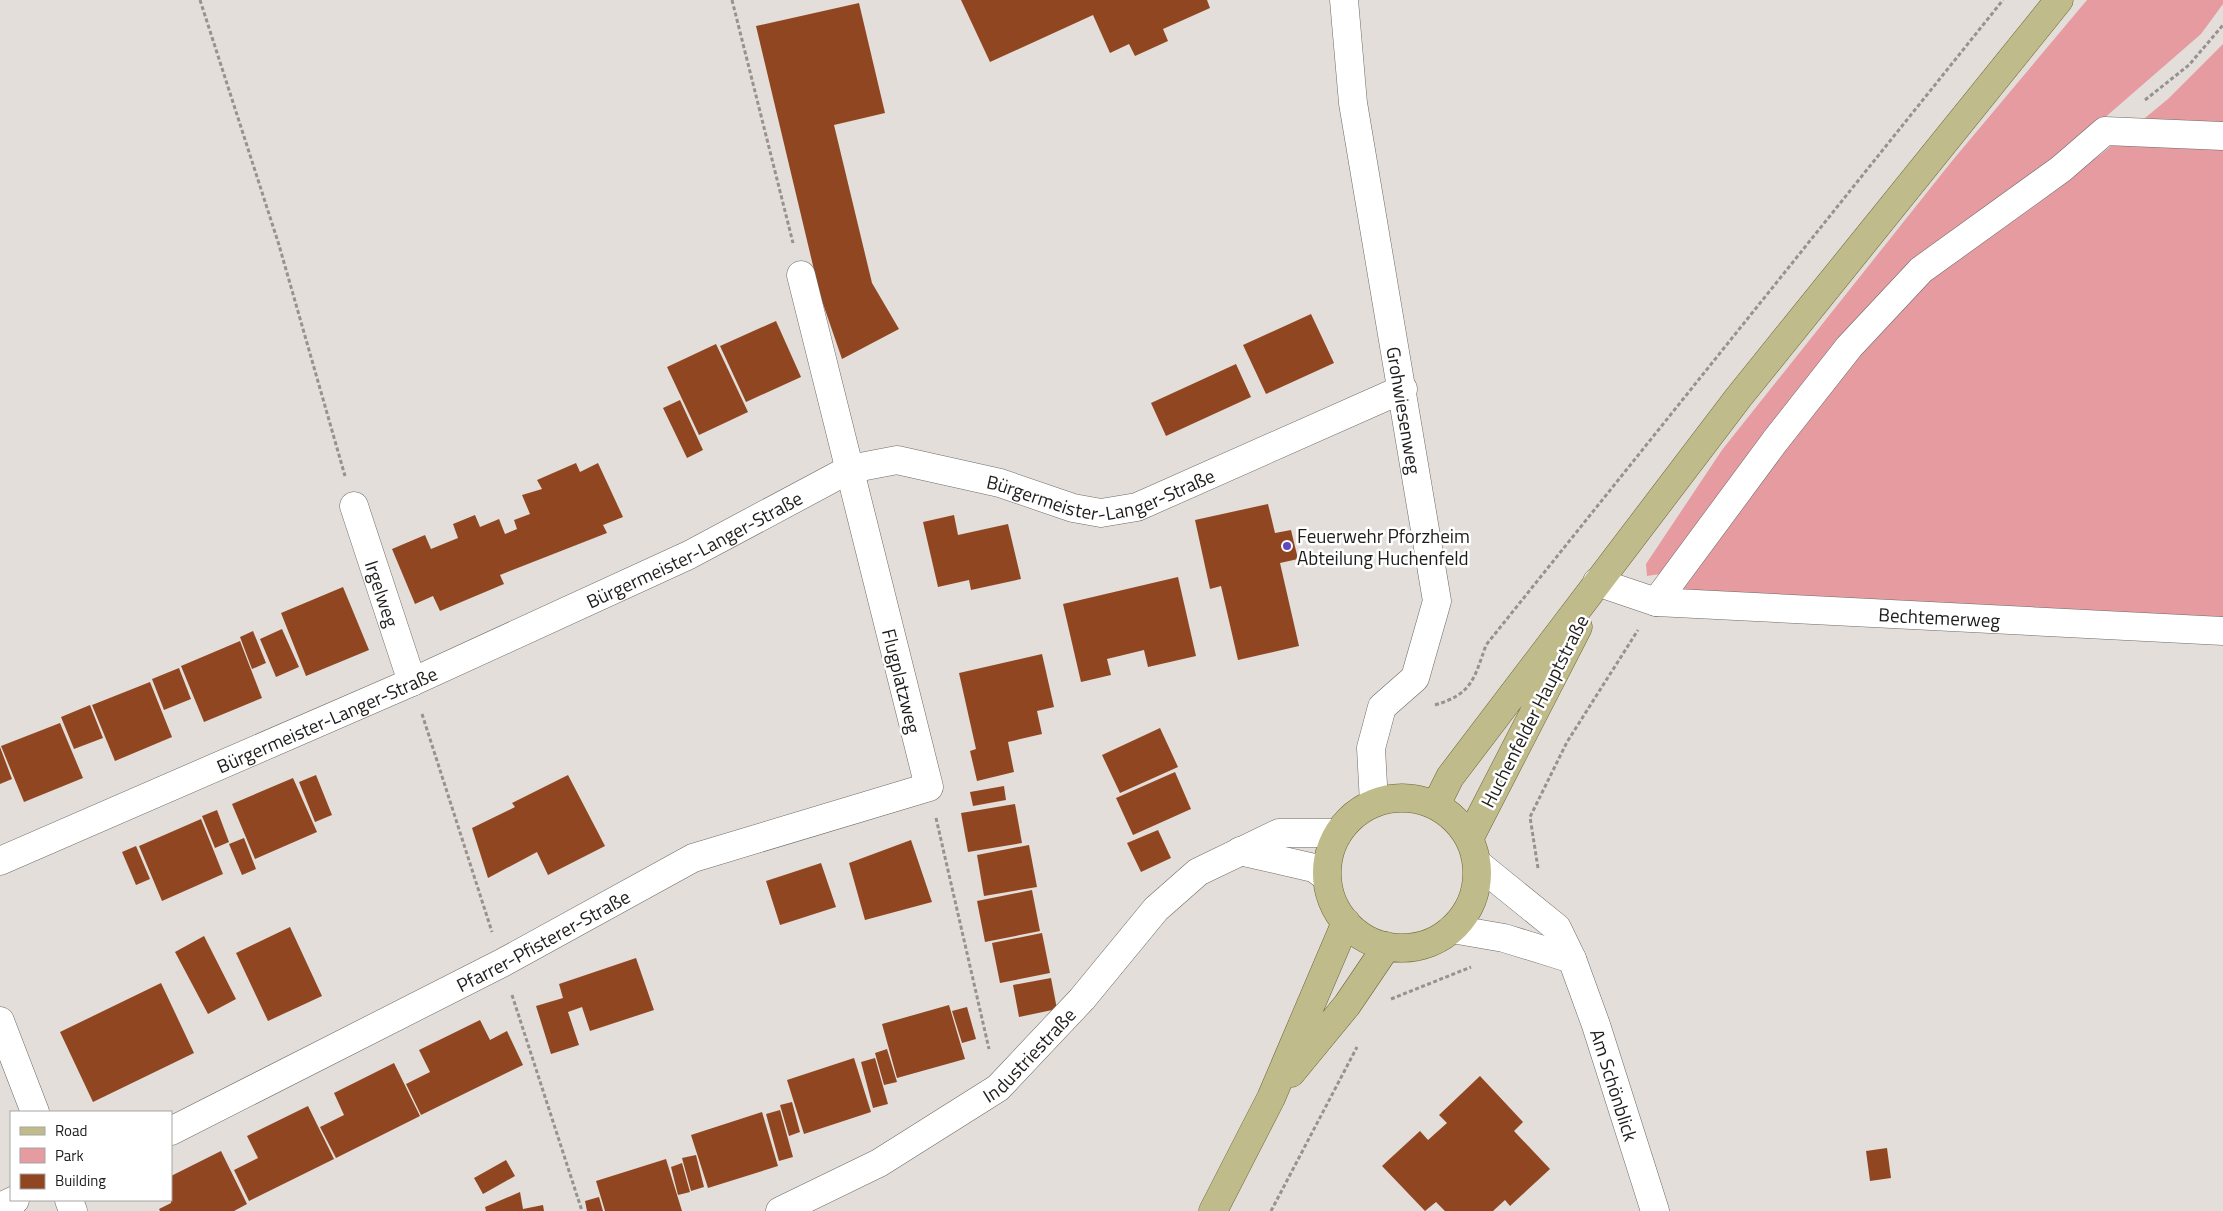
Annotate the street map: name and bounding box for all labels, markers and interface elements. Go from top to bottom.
street label: Grohwiesenweg [1380,344,1430,476]
street label: Bürgermeister-Langer-Straße [981,458,1219,490]
text: Bürgermeister-Langer-Straße [984,460,1219,528]
street label: Bürgermeister-Langer-Straße [581,483,807,615]
place label: Feuerwehr Pforzheim Abteilung Huchenfeld [1297,521,1470,572]
marker: Feuerwehr Pforzheim Abteilung Huchenfeld [1281,540,1293,552]
street label: Irgelweg [358,556,407,631]
street label: Bechtemerweg [1878,599,2001,634]
street label: Huchenfelder Hauptstraße [1473,610,1595,812]
street label: Flugplatzweg [875,625,929,737]
street label: Bürgermeister-Langer-Straße [211,658,442,780]
street label: Pfarrer-Pfisterer-Straße [451,881,635,999]
street label: Industriestraße [977,1000,1082,1109]
street label: Am Schönblick [1584,1025,1646,1145]
legend [10,1111,172,1201]
text: Road [55,1119,87,1142]
text: Park [55,1144,84,1167]
text: Building [55,1169,106,1192]

